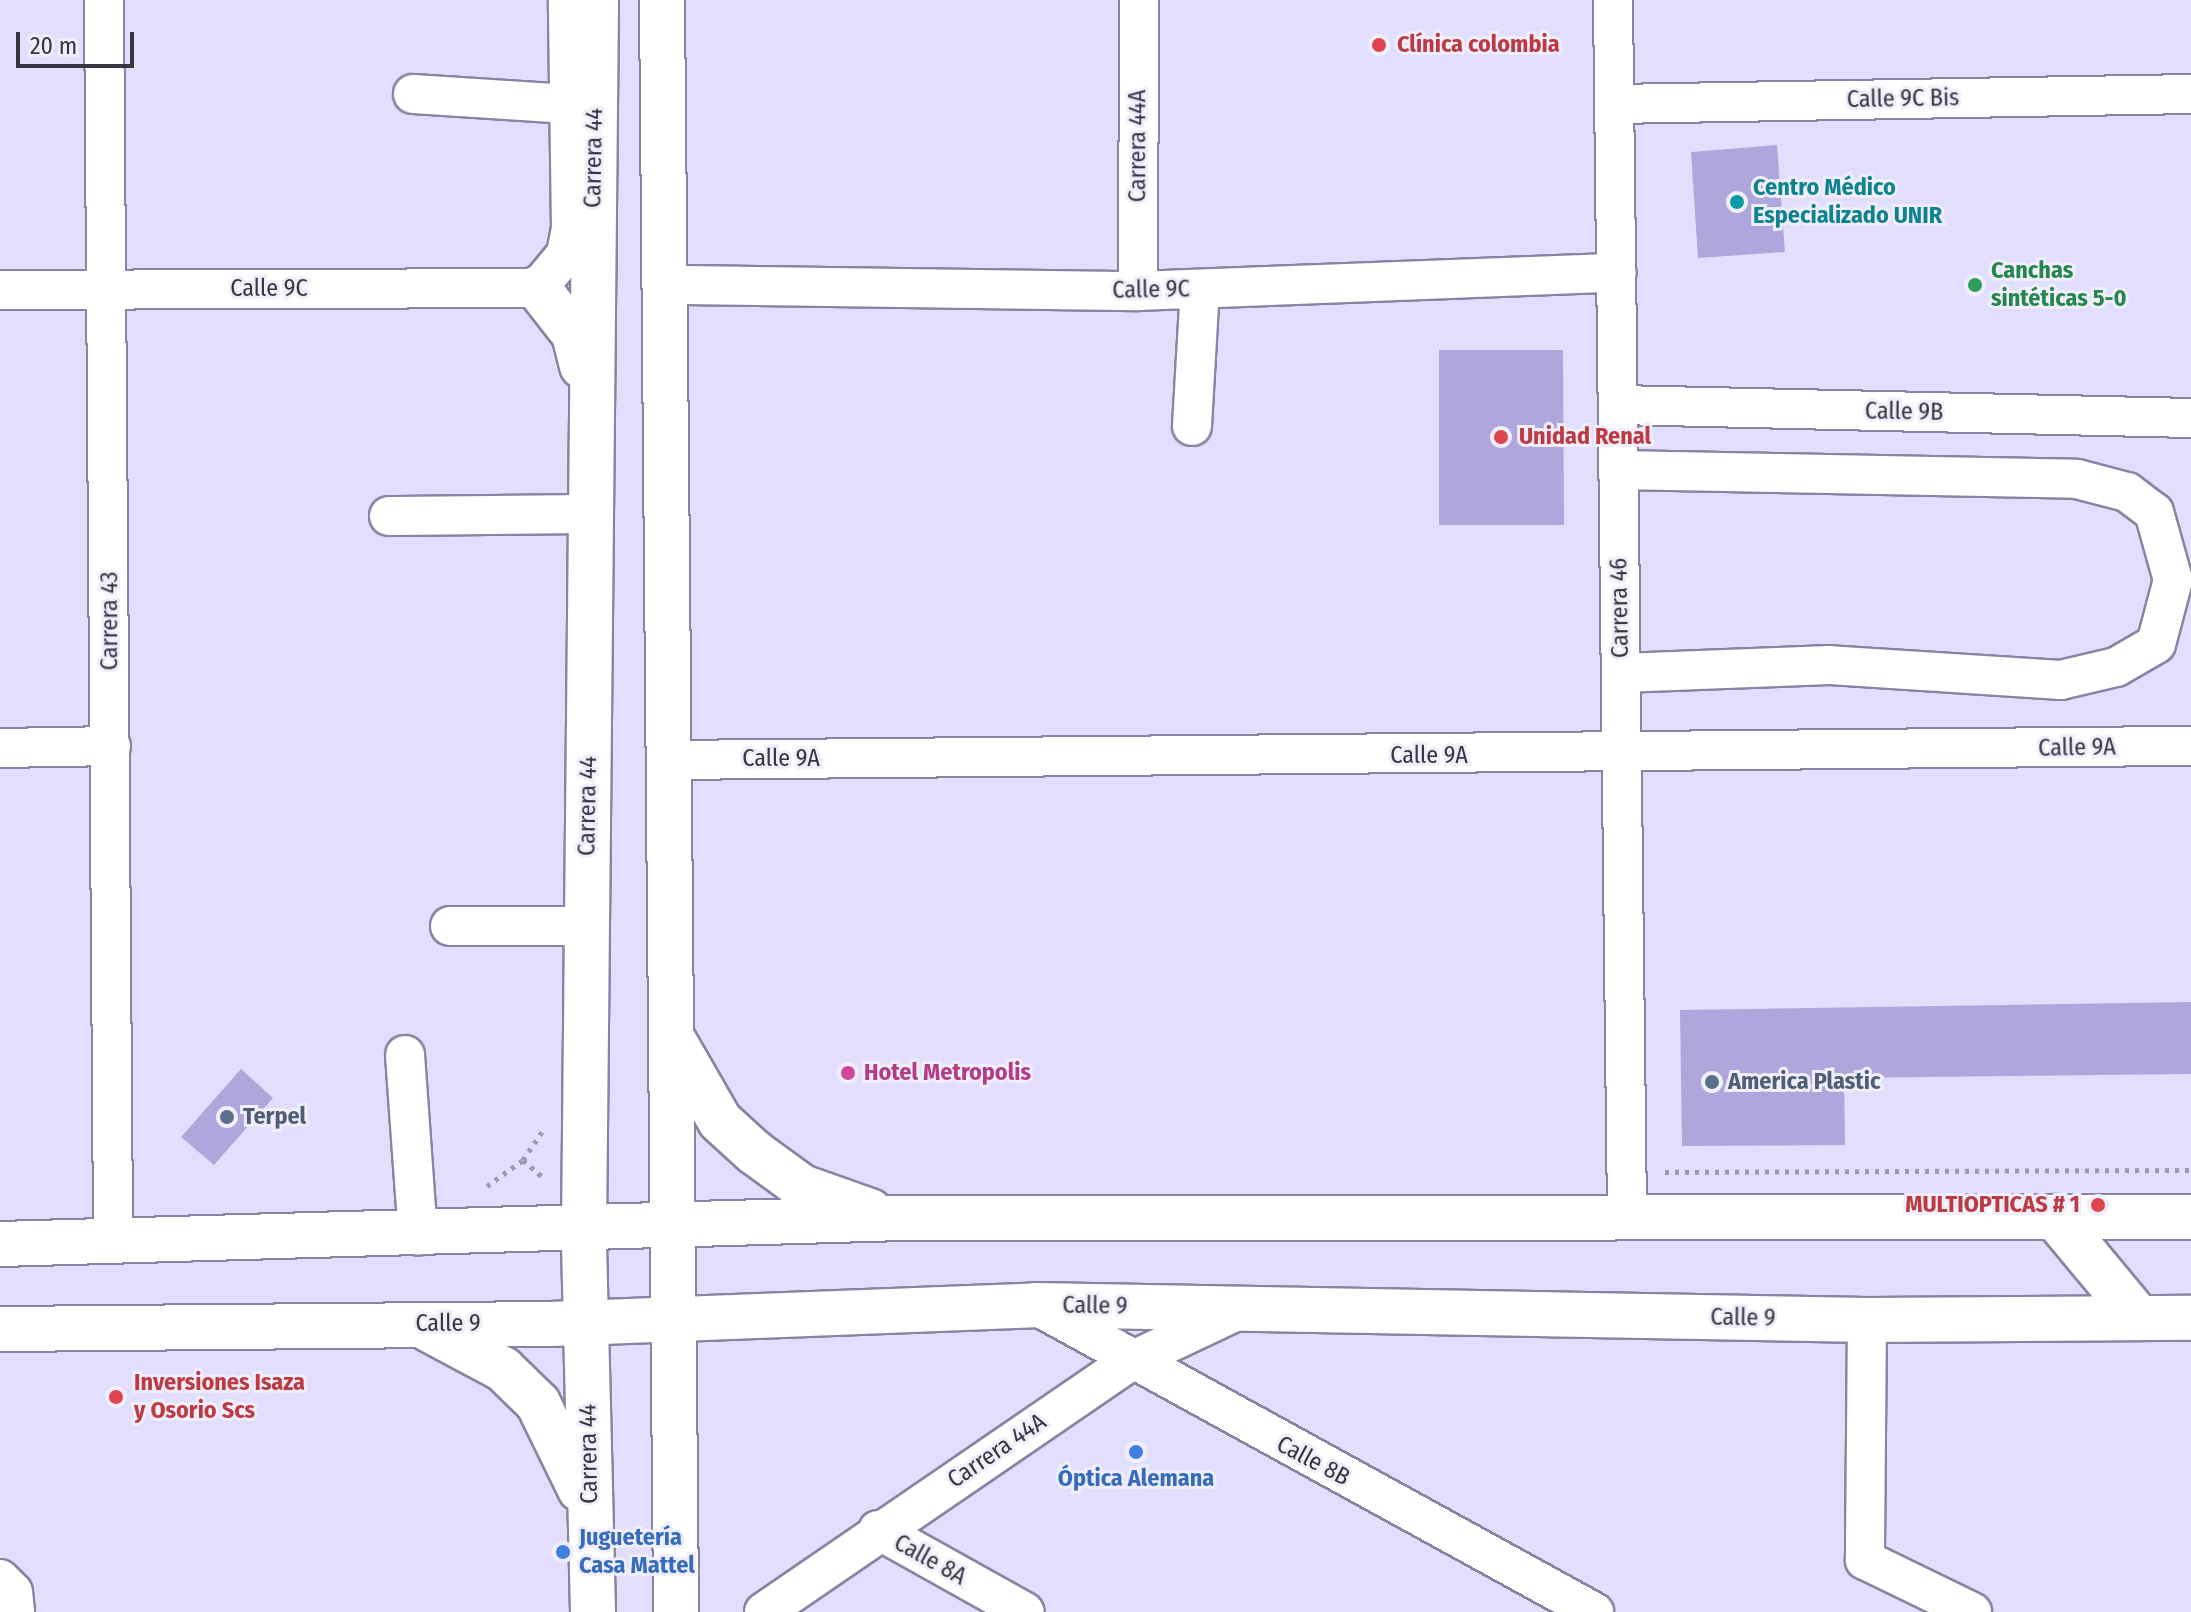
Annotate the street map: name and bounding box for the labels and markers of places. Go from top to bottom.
place label: Clínica colombia [1397,31,1560,59]
marker: Clínica colombia [1368,34,1390,56]
place label: Centro Médico Especializado UNIR [1753,174,1942,230]
marker: Centro Médico Especializado UNIR [1728,193,1746,211]
place label: Canchas sintéticas 5-0 [1991,257,2127,313]
marker: Canchas sintéticas 5-0 [1966,276,1984,294]
place label: Unidad Renal [1519,423,1651,451]
marker: Unidad Renal [1490,426,1512,448]
place label: Hotel Metropolis [864,1059,1031,1087]
marker: Hotel Metropolis [839,1064,857,1082]
place label: America Plastic [1728,1068,1880,1096]
marker: America Plastic [1703,1073,1721,1091]
place label: Terpel [243,1103,306,1131]
marker: Terpel [218,1108,236,1126]
place label: MULTIOPTICAS # 1 [1905,1191,2080,1219]
marker: MULTIOPTICAS # 1 [2087,1194,2109,1216]
place label: Inversiones Isaza y Osorio Scs [134,1369,305,1425]
marker: Inversiones Isaza y Osorio Scs [105,1386,127,1408]
marker: Óptica Alemana [1127,1443,1145,1461]
place label: Óptica Alemana [1058,1465,1214,1493]
place label: Juguetería Casa Mattel [579,1524,695,1580]
marker: Juguetería Casa Mattel [554,1543,572,1561]

